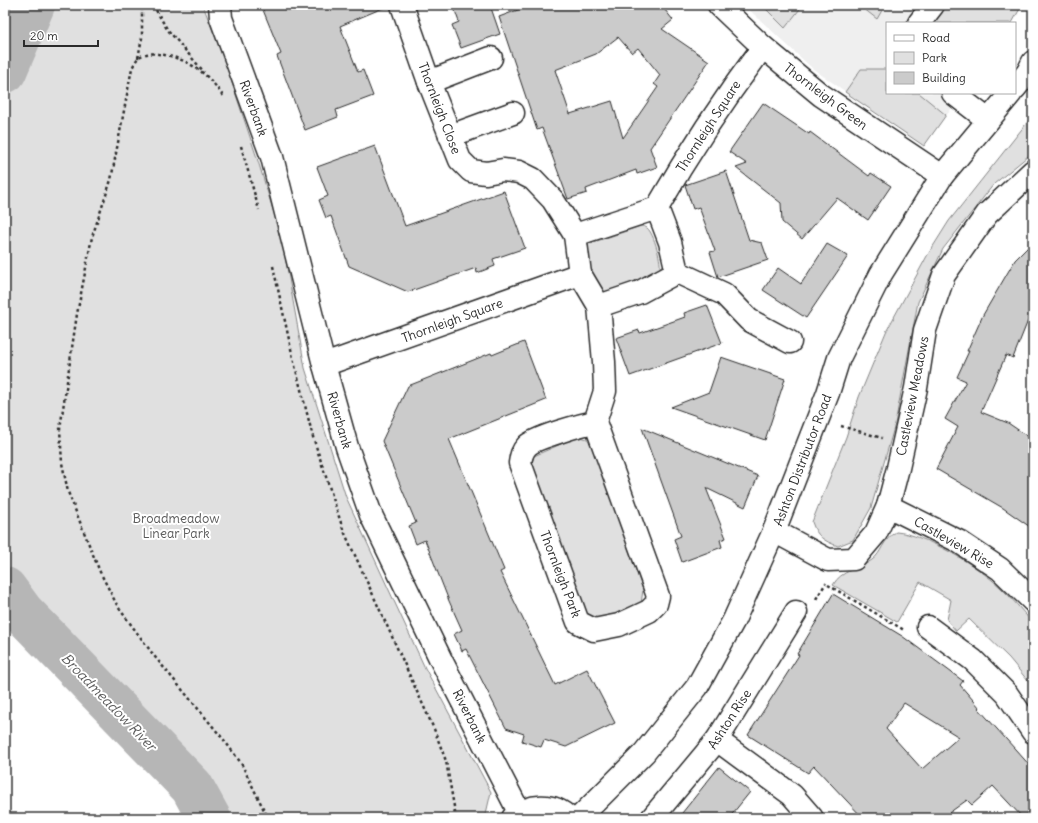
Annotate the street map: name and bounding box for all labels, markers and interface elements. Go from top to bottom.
scale bar [24,22,98,48]
legend [886,22,1016,94]
text: 20 m [30,28,58,43]
text: Road [922,30,950,45]
text: Park [922,50,947,65]
street label: Thornleigh Green [780,59,872,134]
street label: Thornleigh Close [414,60,465,156]
text: Building [922,70,966,85]
street label: Thornleigh Square [672,77,745,176]
street label: Riverbank [236,78,272,139]
street label: Thornleigh Square [399,294,505,347]
street label: Castleview Meadows [893,335,932,457]
street label: Riverbank [323,390,356,451]
street label: Ashton Distributor Road [769,391,836,529]
park label: Broadmeadow Linear Park [133,510,219,542]
street label: Castleview Rise [911,513,997,572]
street label: Thornleigh Park [536,528,585,620]
water label: Broadmeadow River [58,649,162,756]
street label: Riverbank [449,686,491,746]
street label: Ashton Rise [704,686,755,752]

